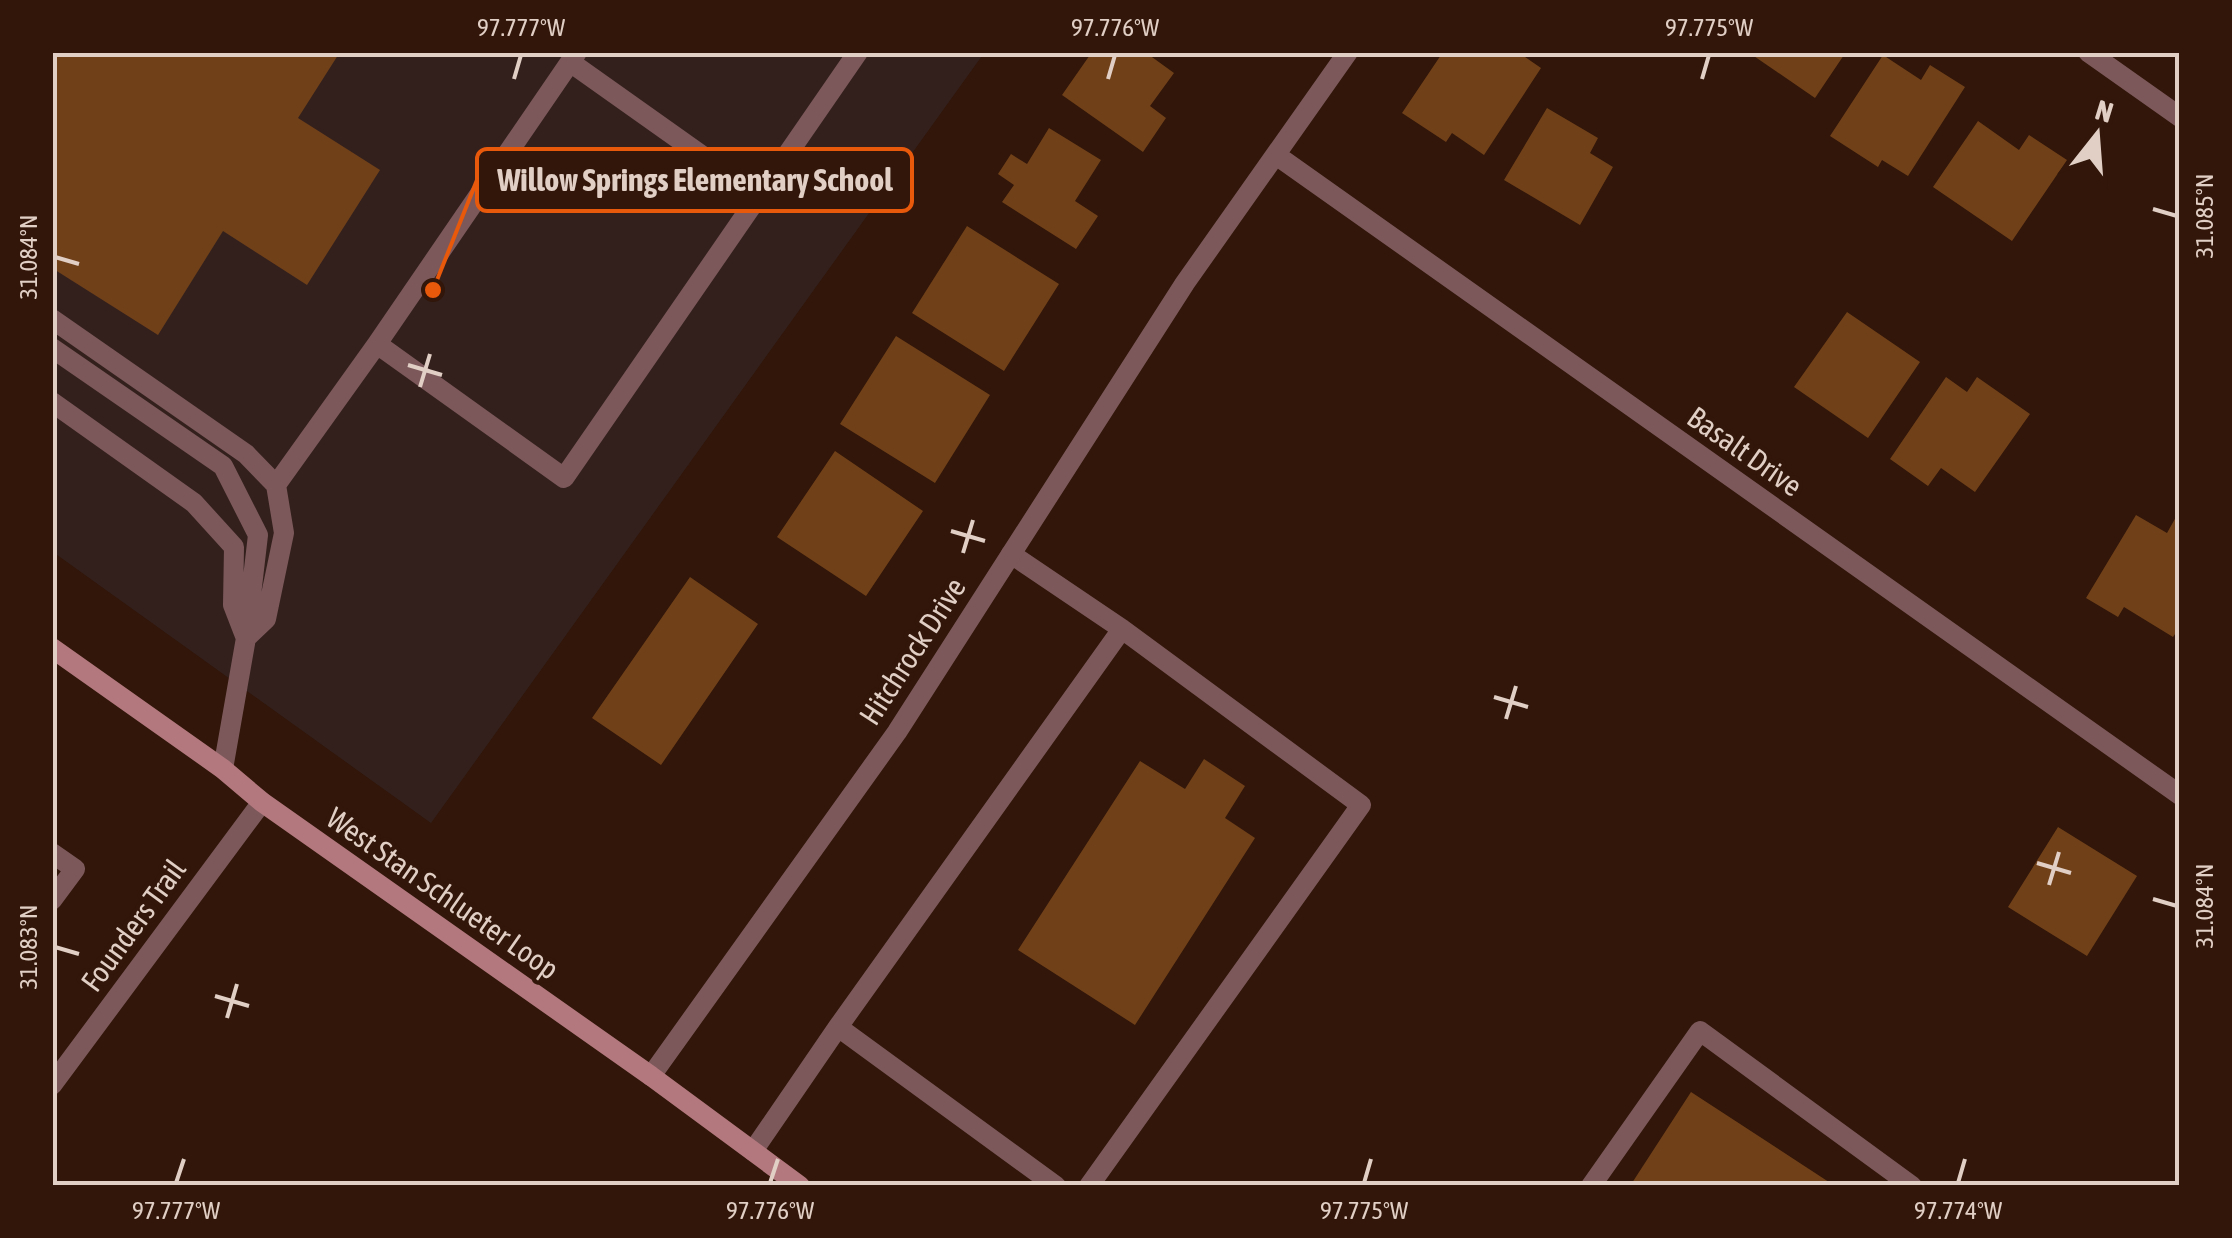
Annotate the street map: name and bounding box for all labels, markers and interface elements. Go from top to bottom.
text: 97.777°W [477,13,566,41]
text: 97.776°W [1071,13,1160,41]
text: 97.775°W [1665,13,1754,41]
north arrow [2047,85,2147,185]
text: N [2092,93,2117,129]
callout: Willow Springs Elementary School [477,149,912,211]
text: Willow Springs Elementary School [496,161,893,198]
text: 31.085°N [2190,174,2218,258]
text: 31.084°N [14,215,42,299]
street label: Basalt Drive [1681,399,1809,503]
street label: Hitchrock Drive [852,571,972,731]
street label: West Stan Schlueter Loop [321,800,565,986]
street label: Founders Trail [74,853,192,997]
text: 31.084°N [2190,864,2218,948]
text: 31.083°N [14,905,42,989]
text: 97.777°W [132,1196,221,1224]
text: 97.776°W [726,1196,815,1224]
text: 97.775°W [1320,1196,1409,1224]
text: 97.774°W [1914,1196,2003,1224]

